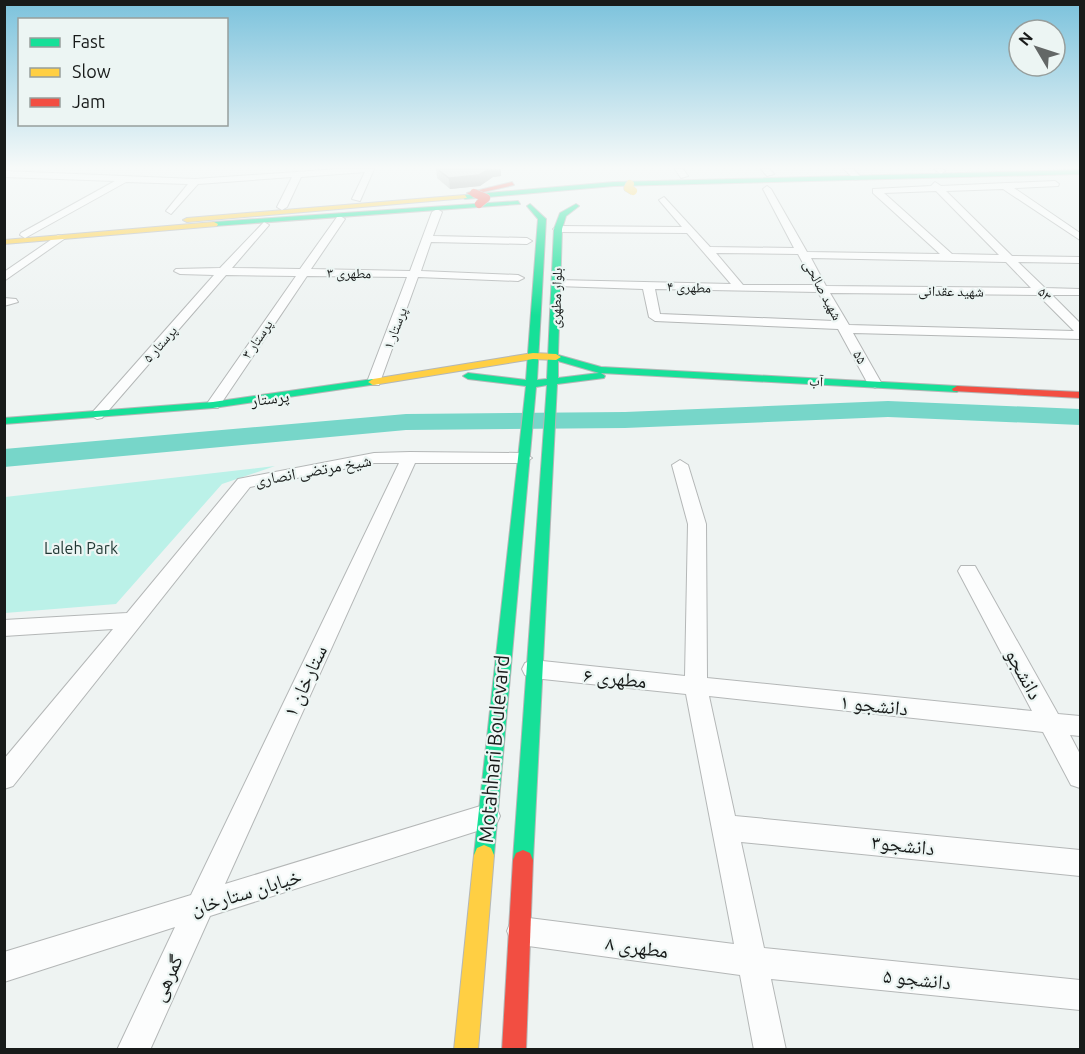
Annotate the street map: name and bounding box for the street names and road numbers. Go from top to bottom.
street label: شهید صالحی [800,257,846,323]
street label: مطهری ۳ [327,265,371,282]
street label: بلوار مطهری [547,267,566,329]
street label: مطهری ۴ [667,278,711,297]
street label: شهید عقدانی [918,282,984,301]
street label: ۵۳ [1035,284,1055,304]
street label: پرستار ۱ [380,305,411,351]
street label: پرستار ۳ [238,316,277,362]
street label: پرستار ۵ [140,322,181,366]
street label: ۵۵ [850,348,870,366]
street label: آب [808,373,824,390]
street label: پرستار [249,387,291,411]
street label: شیخ مرتضی انصاری [253,451,373,491]
street label: ستارخان ۱ [278,641,332,721]
street label: دانشجو [1001,644,1048,703]
street label: Motahhari Boulevard [474,654,513,844]
street label: مطهری ۶ [582,663,648,693]
street label: دانشجو ۱ [839,690,909,720]
street label: دانشجو۳ [870,830,936,859]
street label: خیابان ستارخان [188,864,305,920]
street label: مطهری ۸ [604,931,670,963]
street label: گمرهی [146,951,188,1005]
street label: دانشجو ۵ [882,964,952,994]

